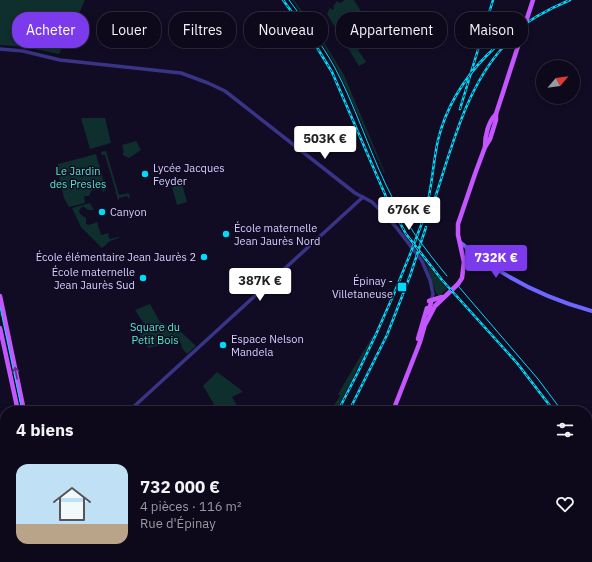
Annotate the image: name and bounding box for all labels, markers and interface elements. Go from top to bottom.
chip: Acheter [12,12,89,48]
chip: Louer [97,12,161,48]
chip: Filtres [169,12,236,48]
chip: Nouveau [244,12,328,48]
chip: Appartement [336,12,447,48]
chip: Maison [455,12,528,48]
north arrow [536,60,580,104]
map controls [536,60,580,104]
pin: 503K € [292,126,358,160]
text: 503K € [303,130,347,147]
place label: Lycée Jacques Feyder [153,161,225,188]
park label: Le Jardin des Presles [50,164,106,191]
marker: Lycée Jacques Feyder [140,169,150,179]
pin: 676K € [376,197,442,231]
text: 676K € [387,201,431,218]
place label: Canyon [110,205,147,219]
marker: Canyon [97,207,107,217]
place label: École maternelle Jean Jaurès Nord [234,221,320,248]
marker: École maternelle Jean Jaurès Nord [221,229,231,239]
pin: 732K € [463,245,529,279]
text: 732K € [474,249,518,266]
place label: École élémentaire Jean Jaurès 2 [36,250,196,264]
marker: École élémentaire Jean Jaurès 2 [199,252,209,262]
place label: École maternelle Jean Jaurès Sud [52,265,135,292]
pin: 387K € [227,268,293,302]
text: 387K € [238,272,282,289]
marker: École maternelle Jean Jaurès Sud [138,273,148,283]
place label: Épinay - Villetaneuse [332,274,393,301]
marker: Épinay - Villetaneuse [396,281,408,293]
park label: Square du Petit Bois [130,320,180,347]
place label: Espace Nelson Mandela [231,332,304,359]
marker: Espace Nelson Mandela [218,340,228,350]
one-way arrow [12,367,20,380]
text: 4 biens [16,419,74,441]
icon: filters [554,419,576,441]
text: 732 000 € [140,476,220,498]
icon: home [48,480,96,528]
icon: heart [554,493,576,515]
text: 4 pièces · 116 m² [140,498,241,515]
text: Rue d'Épinay [140,515,216,532]

